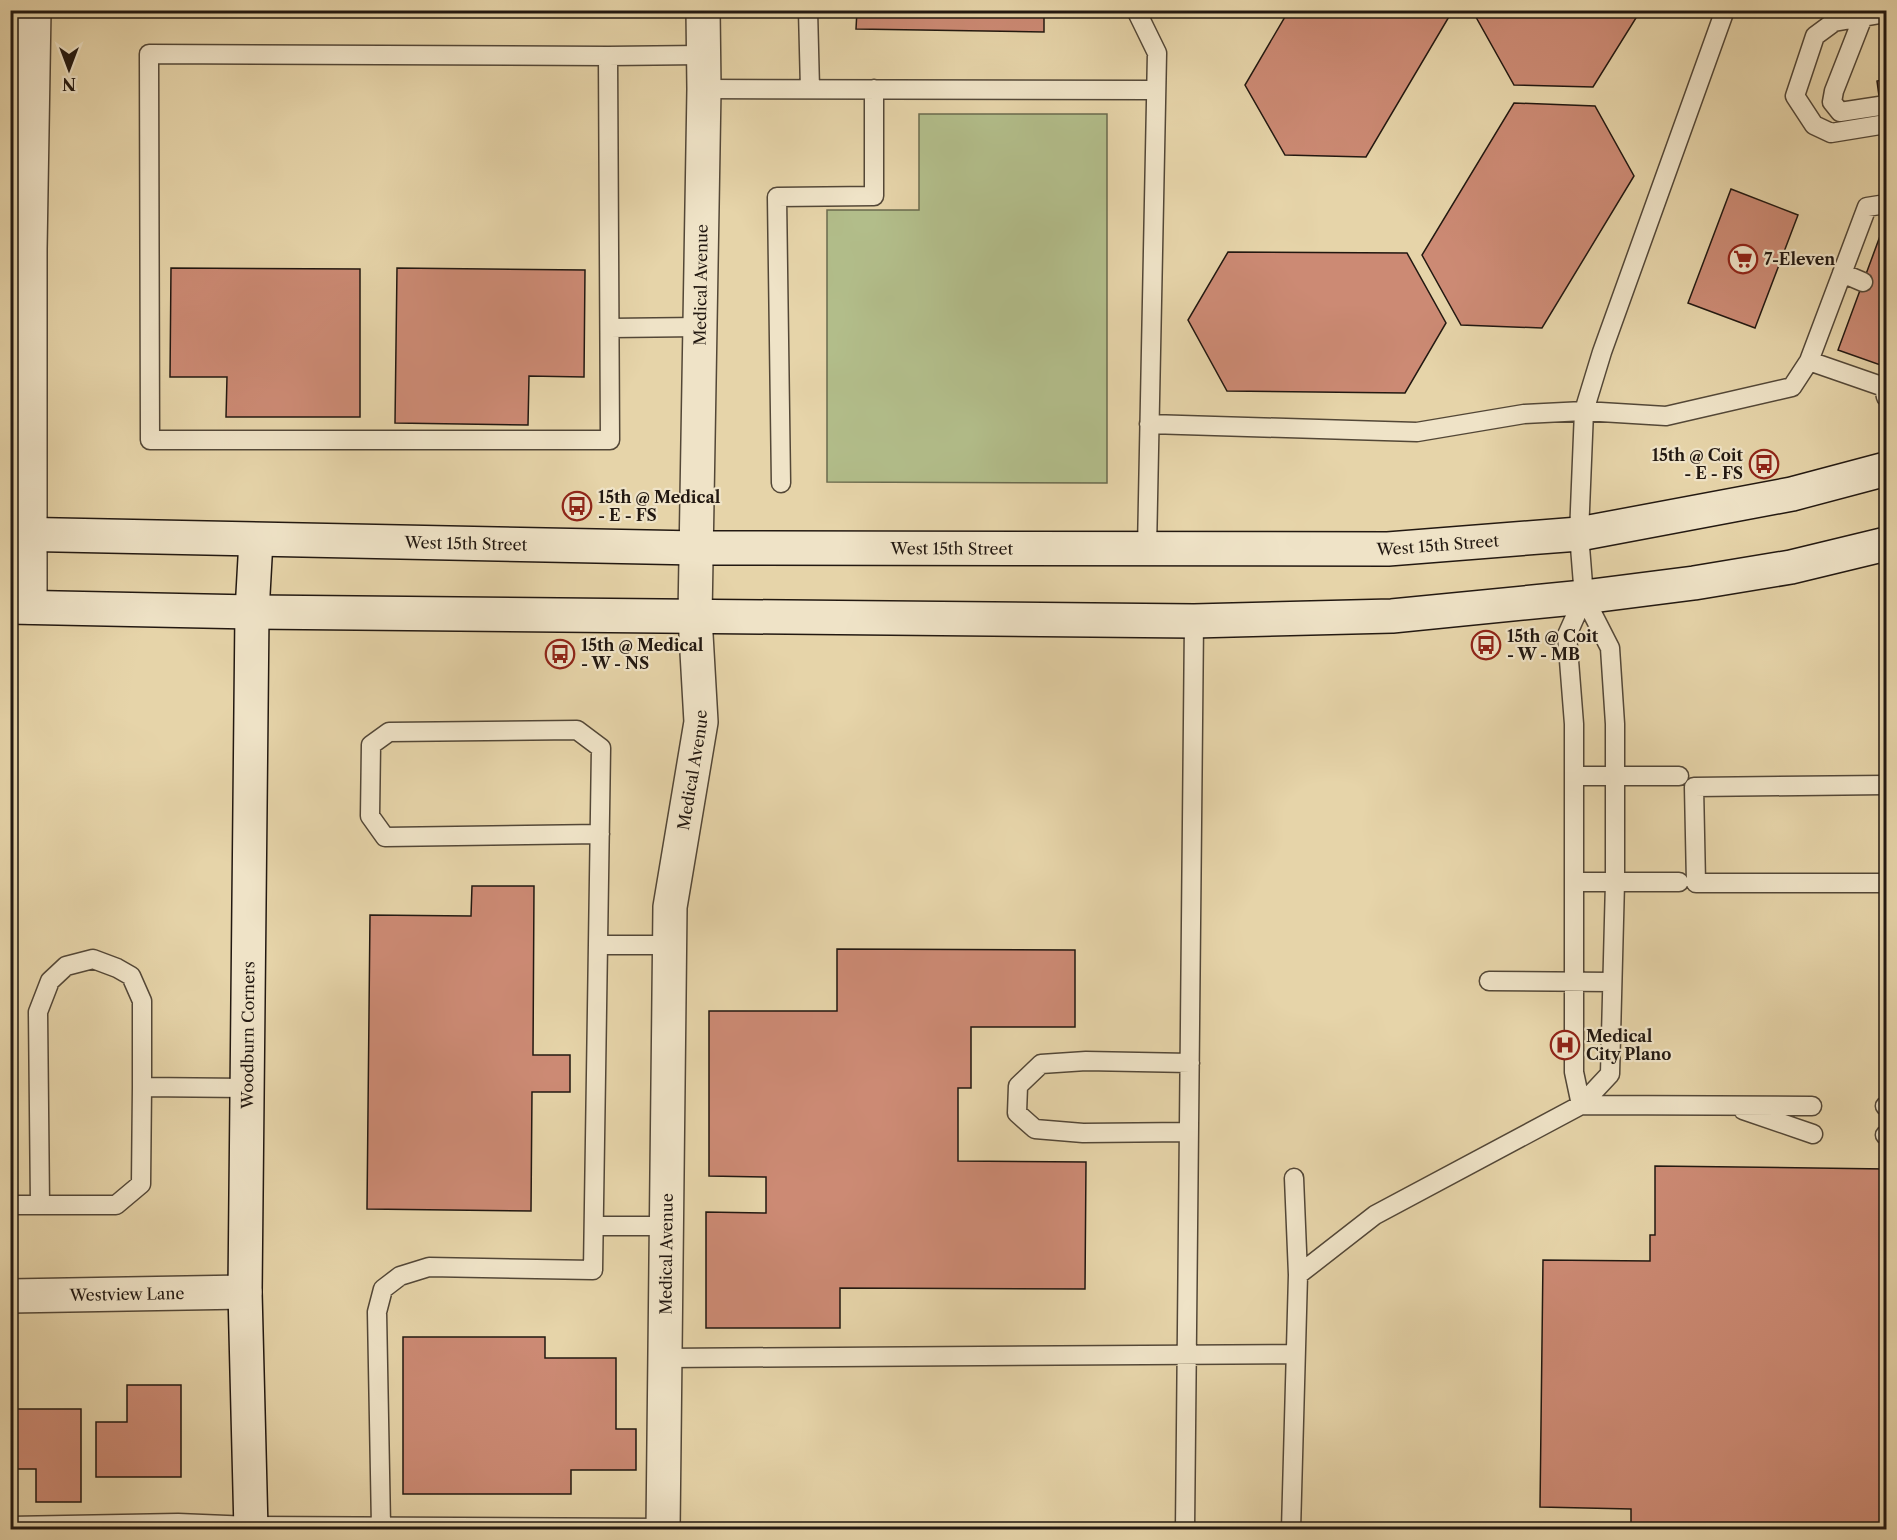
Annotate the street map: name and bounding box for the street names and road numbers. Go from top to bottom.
street label: Medical Avenue [690,224,712,346]
street label: West 15th Street [1375,530,1500,559]
street label: West 15th Street [403,532,528,555]
street label: West 15th Street [889,538,1014,558]
street label: Medical Avenue [673,709,711,832]
street label: Woodburn Corners [237,961,258,1110]
street label: Medical Avenue [655,1193,677,1315]
street label: Westview Lane [68,1283,185,1305]

